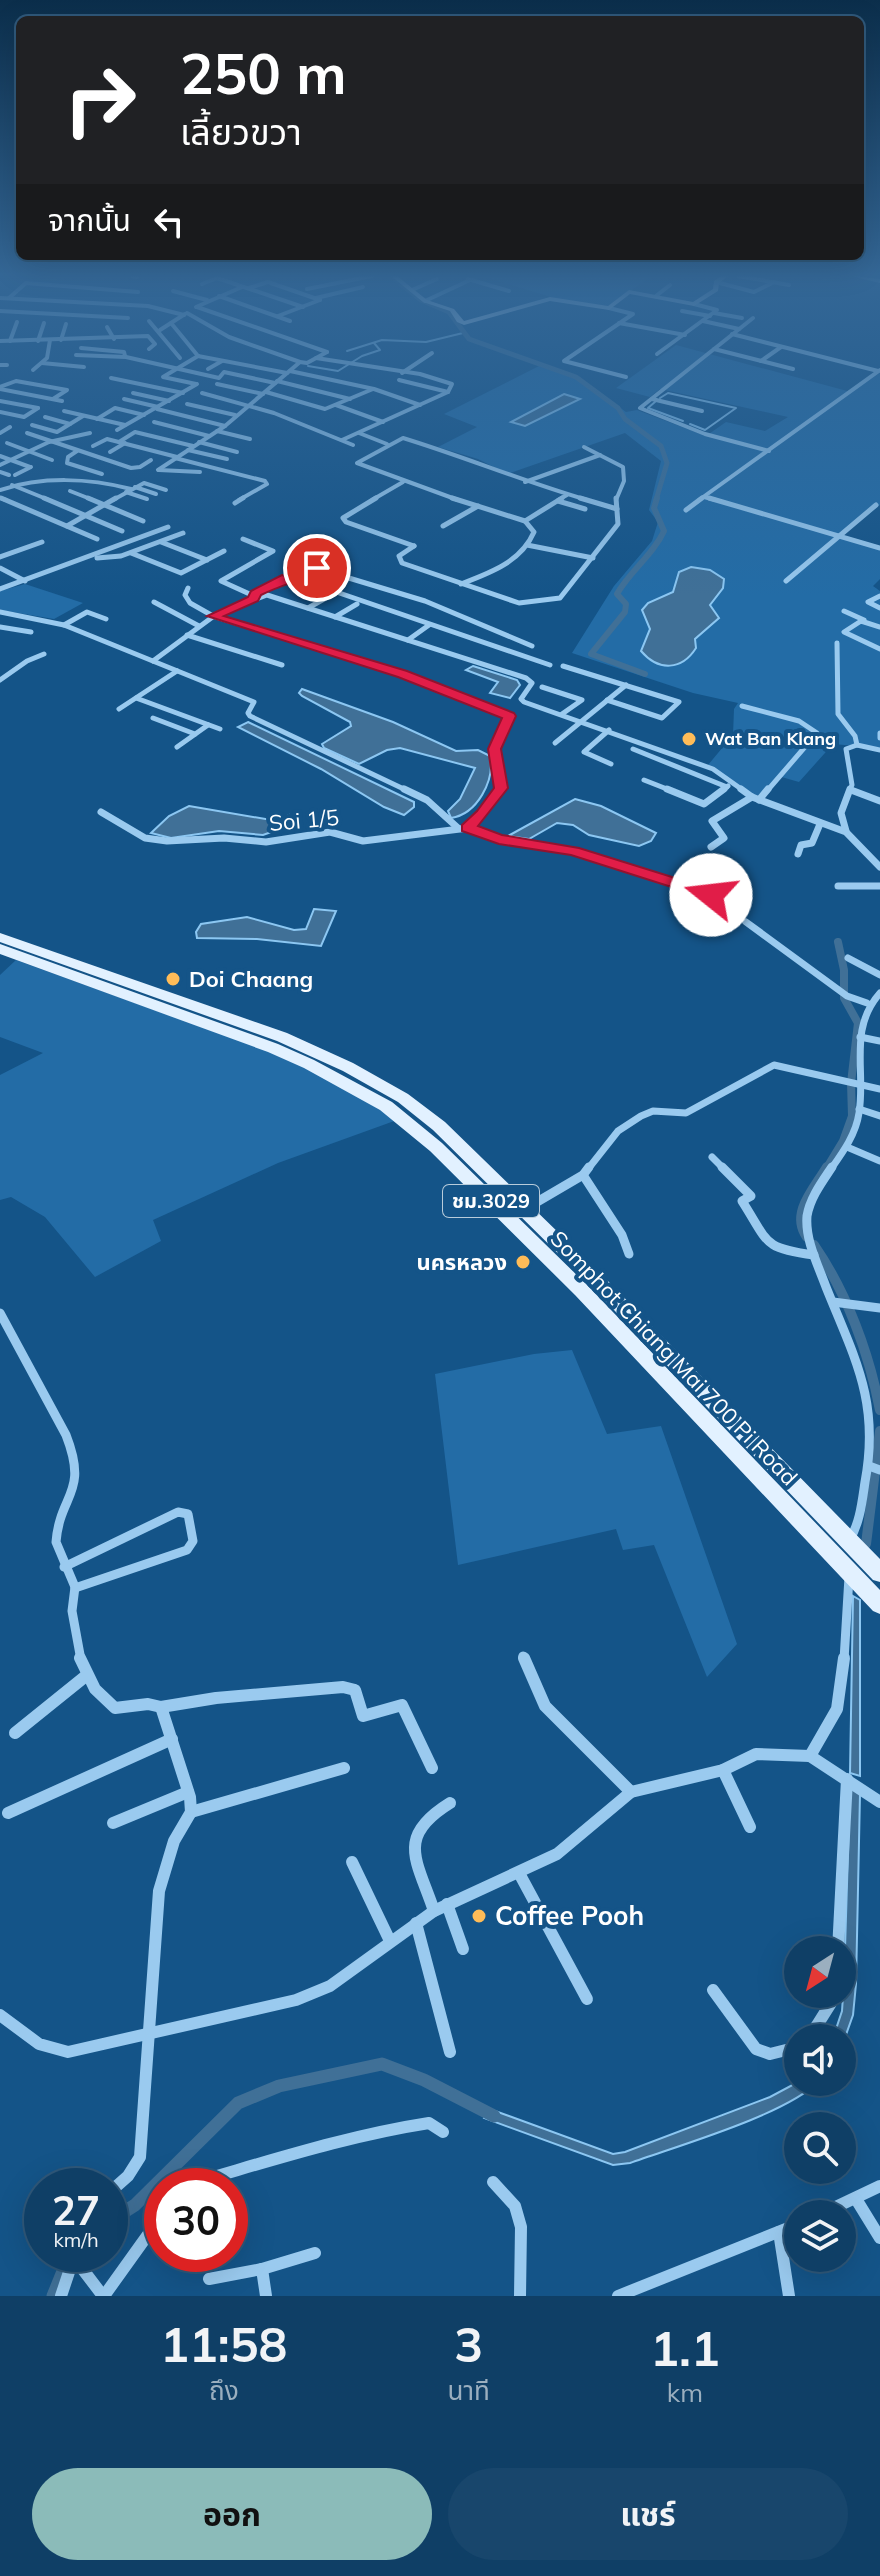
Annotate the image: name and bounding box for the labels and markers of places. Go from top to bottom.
pin [283,534,351,602]
place label: Wat Ban Klang [705,727,836,750]
marker: Wat Ban Klang [680,730,698,748]
place label: Doi Chaang [189,965,313,993]
marker: Doi Chaang [164,970,182,988]
place label: นครหลวง [416,1248,507,1276]
marker: นครหลวง [514,1253,532,1271]
place label: Coffee Pooh [495,1899,644,1932]
marker: Coffee Pooh [470,1907,488,1925]

